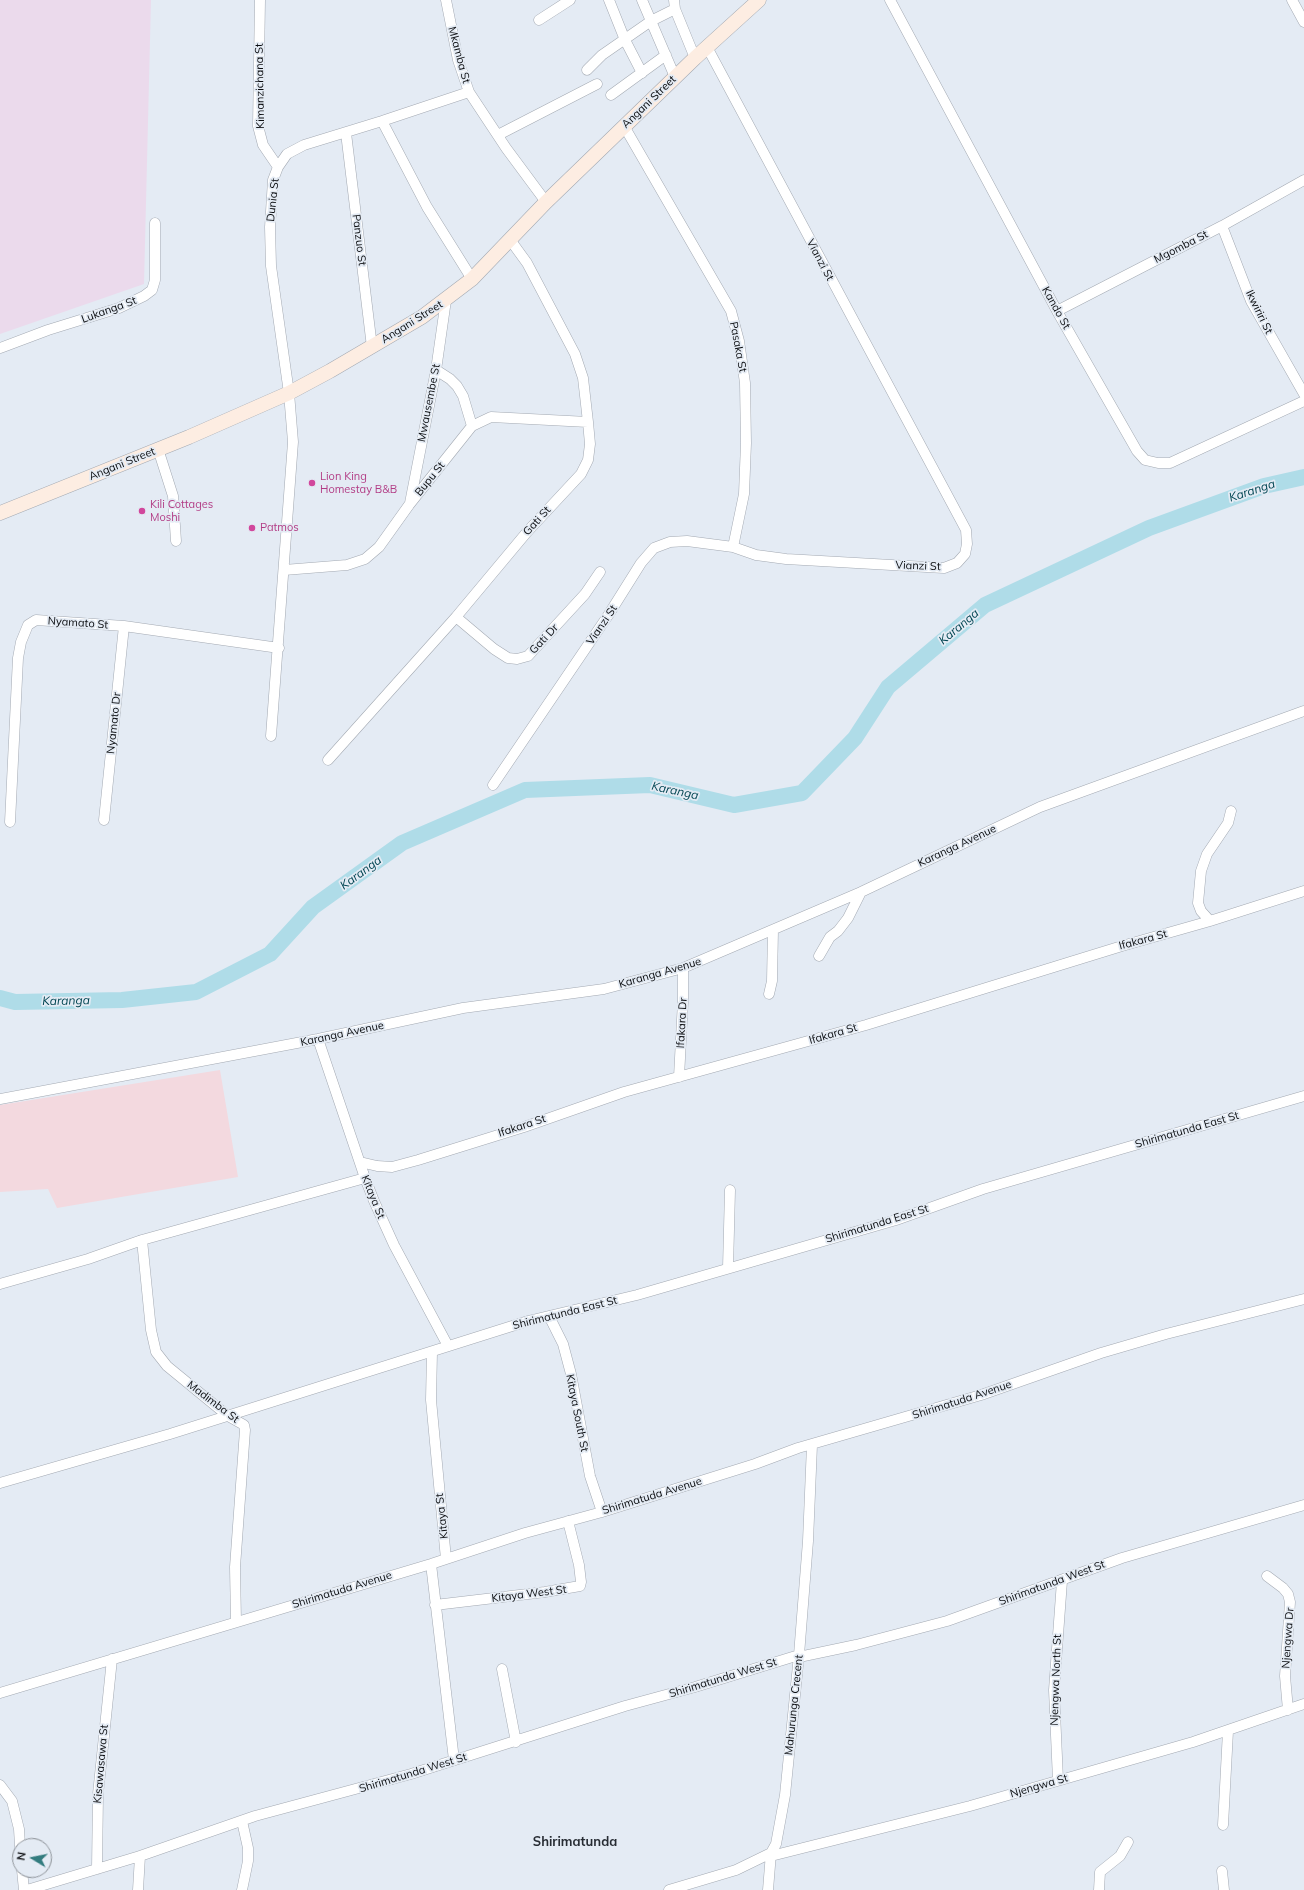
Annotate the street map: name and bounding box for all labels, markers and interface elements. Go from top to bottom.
street label: Mkamba St [445,25,473,85]
street label: Kimanzichana St [253,43,267,129]
street label: Angani Street [619,73,679,131]
street label: Dunia St [264,178,282,222]
street label: Panzuo St [349,213,369,267]
street label: Mgomba St [1152,228,1210,266]
street label: Vianzi St [804,237,836,283]
street label: Kando St [1039,284,1073,332]
street label: Ikwiriri St [1243,288,1275,336]
street label: Lukanga St [80,294,138,326]
street label: Angani Street [379,298,445,346]
street label: Pasaka St [727,321,749,373]
street label: Mwausembe St [415,363,443,443]
street label: Angani Street [87,445,157,483]
street label: Bupu St [412,459,448,499]
place label: Lion King Homestay B&B [320,470,397,496]
water label: Karanga [1227,477,1277,505]
marker: Lion King Homestay B&B [307,478,317,488]
place label: Kili Cottages Moshi [150,498,213,524]
street label: Gati St [520,504,554,538]
marker: Kili Cottages Moshi [137,506,147,516]
place label: Patmos [260,521,299,535]
marker: Patmos [247,523,257,533]
street label: Vianzi St [895,559,941,573]
street label: Vianzi St [584,603,620,647]
water label: Karanga [936,606,982,648]
street label: Nyamato St [47,614,109,632]
street label: Gati Dr [527,621,561,657]
street label: Nyamato Dr [104,691,124,755]
water label: Karanga [650,779,700,803]
street label: Karanga Avenue [916,822,998,870]
water label: Karanga [337,853,385,893]
street label: Ifakara St [1117,927,1169,953]
street label: Karanga Avenue [617,955,703,991]
water label: Karanga [42,993,90,1009]
street label: Ifakara Dr [674,997,690,1049]
street label: Karanga Avenue [299,1019,385,1049]
street label: Ifakara St [807,1021,859,1047]
street label: Shirimatunda East St [1134,1109,1240,1151]
street label: Ifakara St [496,1112,548,1140]
street label: Kitaya St [358,1173,388,1221]
street label: Shirimatunda East St [824,1202,930,1246]
street label: Shirimatunda East St [511,1294,619,1332]
street label: Kitaya South St [563,1373,591,1453]
street label: Madimba St [184,1378,242,1426]
street label: Shirimatuda Avenue [911,1378,1013,1422]
street label: Shirimatuda Avenue [601,1475,703,1517]
street label: Kitaya St [433,1492,451,1540]
street label: Shirimatunda West St [997,1558,1107,1608]
street label: Shirimatuda Avenue [291,1569,393,1611]
street label: Kitaya West St [491,1583,567,1605]
street label: Njengwa Dr [1279,1607,1297,1669]
street label: Njengwa North St [1048,1634,1064,1726]
street label: Mahurunga Crecent [782,1654,806,1756]
street label: Shirimatunda West St [668,1655,778,1701]
street label: Kisawasawa St [91,1724,111,1804]
street label: Shirimatunda West St [358,1750,468,1796]
street label: Njengwa St [1009,1771,1069,1801]
district label: Shirimatunda [533,1834,617,1850]
north arrow [12,1838,52,1878]
text: N [14,1851,29,1861]

